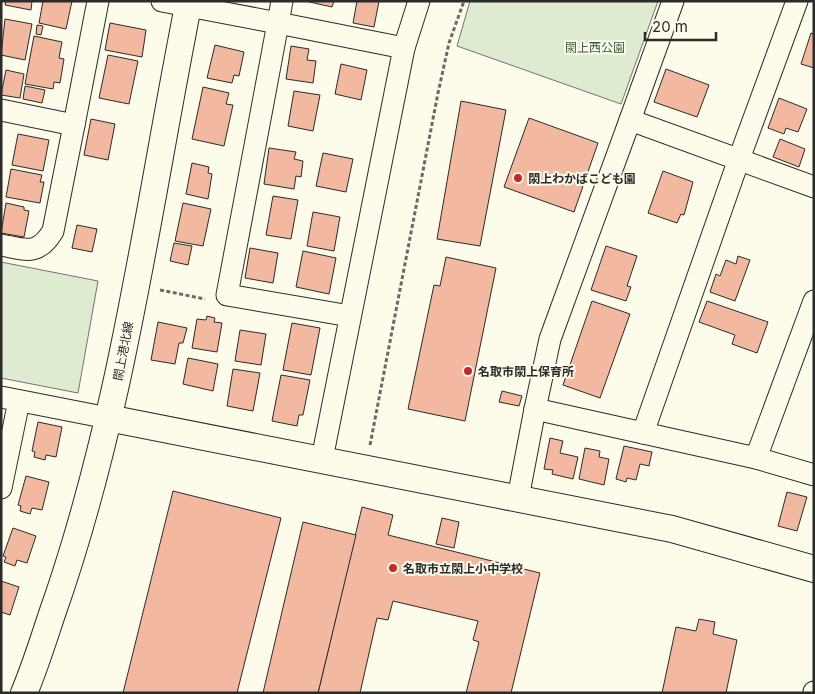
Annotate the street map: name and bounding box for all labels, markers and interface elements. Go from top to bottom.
scale bar [645,10,716,42]
text: 20 m [652,17,688,36]
park label: 閖上西公園 [565,40,625,55]
place label: 閖上わかばこども園 [528,171,636,186]
marker: 閖上わかばこども園 [512,172,524,184]
street label: 閖上港北線 [110,320,136,382]
place label: 名取市閖上保育所 [478,364,574,379]
marker: 名取市閖上保育所 [462,365,474,377]
place label: 名取市立閖上小中学校 [403,561,523,576]
marker: 名取市立閖上小中学校 [387,562,399,574]

